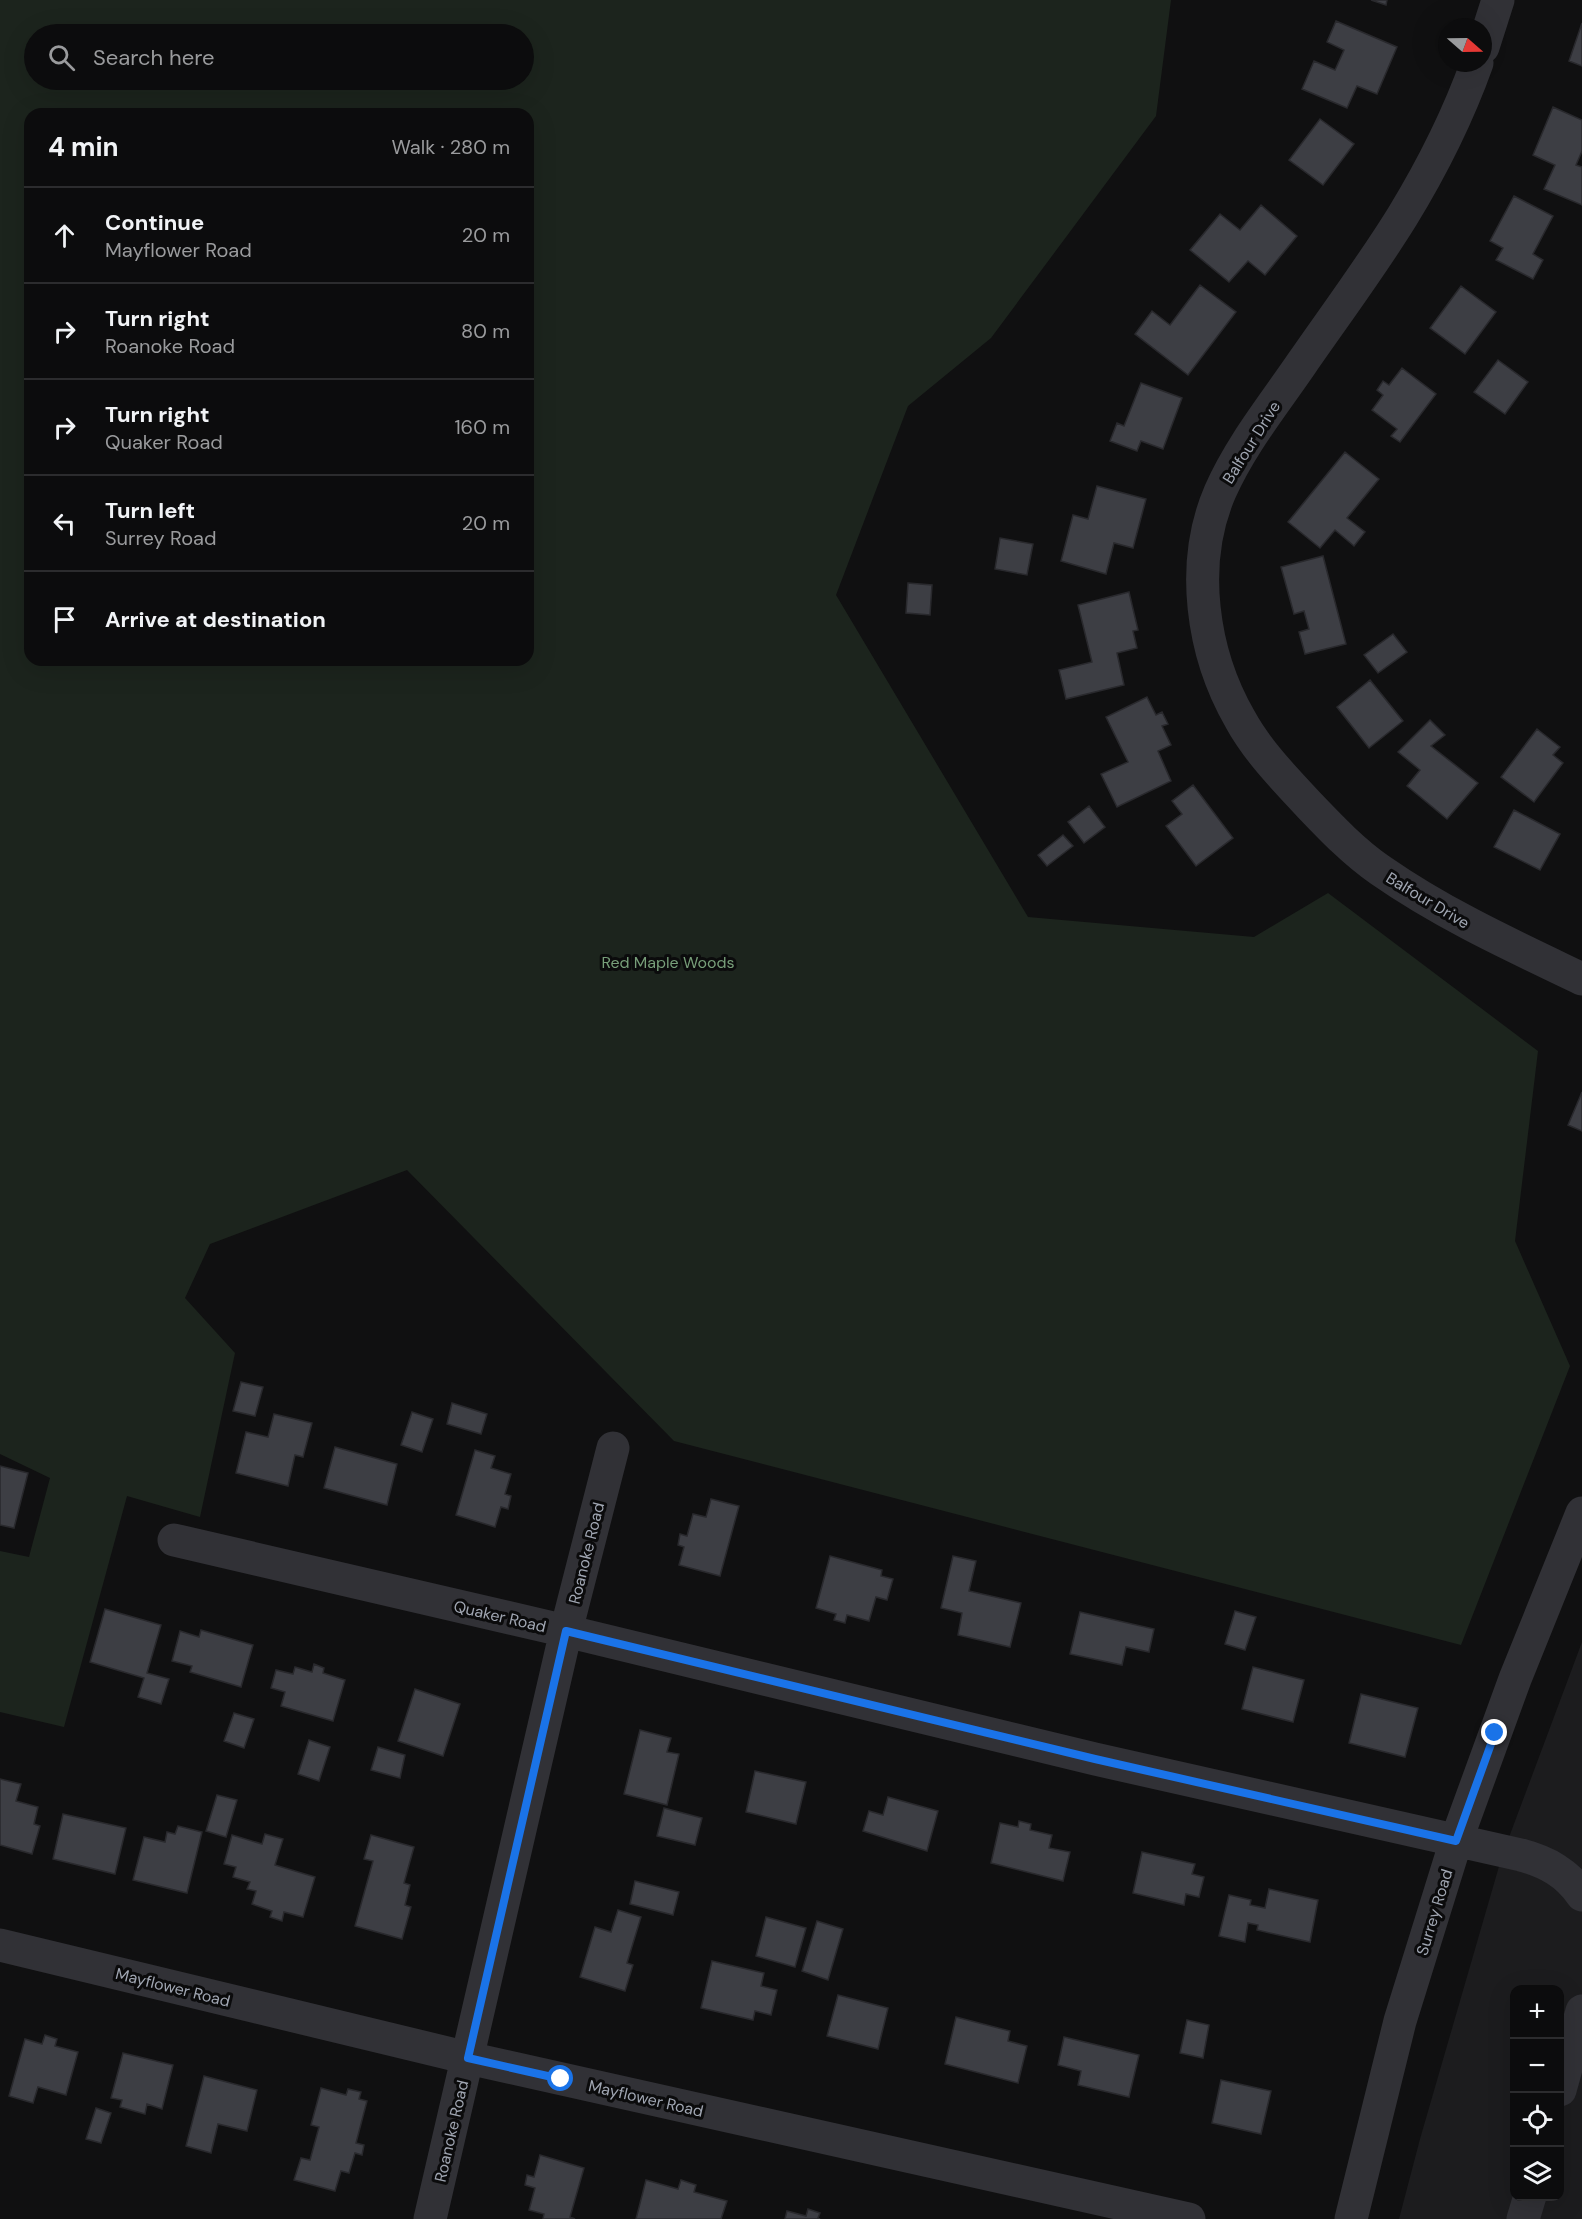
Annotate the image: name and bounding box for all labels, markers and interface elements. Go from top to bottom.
north arrow [1438,18,1492,72]
search box [24,24,534,90]
icon: search [45,41,78,74]
text: Search here [93,43,214,72]
text: 4 min [48,130,119,164]
text: Walk · 280 m [391,134,510,160]
text: Continue [105,208,204,237]
icon: ahead [48,219,81,252]
text: 20 m [462,222,510,248]
text: Mayflower Road [105,237,252,263]
text: Turn right [105,304,210,333]
icon: right [48,315,81,348]
text: 80 m [461,318,510,344]
text: Roanoke Road [105,333,235,359]
street label: Balfour Drive [1218,397,1285,488]
text: Turn right [105,400,210,429]
icon: right [48,411,81,444]
text: 160 m [454,414,510,440]
text: Quaker Road [105,429,223,455]
text: Turn left [105,496,195,525]
icon: left [48,507,81,540]
text: 20 m [462,510,510,536]
text: Surrey Road [105,525,216,551]
icon: arrive [48,603,81,636]
text: Arrive at destination [105,605,326,634]
street label: Balfour Drive [1382,867,1473,934]
park label: Red Maple Woods [601,952,735,973]
street label: Roanoke Road [564,1500,609,1606]
street label: Quaker Road [452,1596,548,1637]
route end [1481,1719,1507,1745]
street label: Surrey Road [1411,1866,1458,1958]
street label: Mayflower Road [113,1963,232,2012]
map controls [1510,1985,1564,2201]
button: + [1510,1985,1564,2039]
button: − [1510,2039,1564,2093]
route start [547,2065,573,2091]
street label: Mayflower Road [586,2075,705,2122]
street label: Roanoke Road [430,2078,473,2184]
button: locate [1510,2093,1564,2147]
button: layers [1510,2147,1564,2201]

